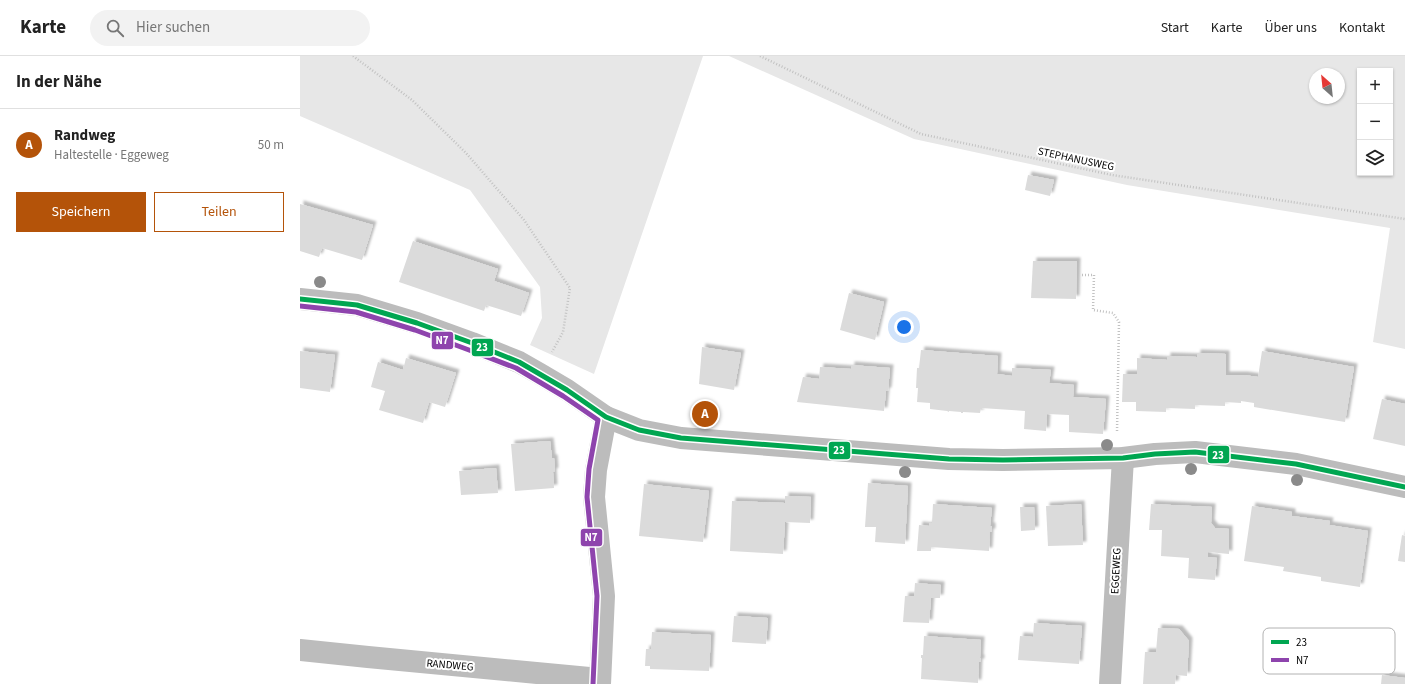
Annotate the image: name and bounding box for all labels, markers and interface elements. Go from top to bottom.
search box [90,10,370,46]
text: Karte [20,14,66,41]
icon: search [104,17,126,39]
text: Hier suchen [136,17,210,38]
text: Start [1161,18,1189,38]
text: Karte [1211,18,1242,38]
text: Über uns [1264,18,1317,38]
text: Kontakt [1339,18,1385,38]
north arrow [1309,68,1345,104]
map controls [1357,68,1393,176]
button: + [1357,68,1393,104]
text: In der Nähe [16,70,102,94]
button: − [1357,104,1393,140]
text: Randweg [54,125,115,146]
text: A [25,136,33,154]
text: 50 m [258,136,284,154]
button: layers [1357,140,1393,176]
street label: STEPHANUSWEG [1036,144,1116,174]
text: Haltestelle · Eggeweg [54,146,169,164]
button: Speichern [16,192,146,232]
button: Teilen [154,192,284,232]
your location [894,317,914,337]
line badge: N7 [431,331,454,350]
text: N7 [435,333,449,348]
line badge: 23 [471,338,494,357]
text: 23 [476,340,488,355]
pin: A [692,399,718,429]
line badge: 23 [828,441,851,460]
text: 23 [833,443,845,458]
line badge: 23 [1207,445,1230,464]
text: 23 [1212,448,1224,463]
line badge: N7 [580,528,603,547]
text: N7 [584,530,598,545]
street label: EGGEWEG [1107,547,1125,595]
legend [1263,628,1395,674]
text: 23 [1296,635,1307,650]
text: N7 [1296,653,1309,668]
street label: RANDWEG [426,655,474,675]

